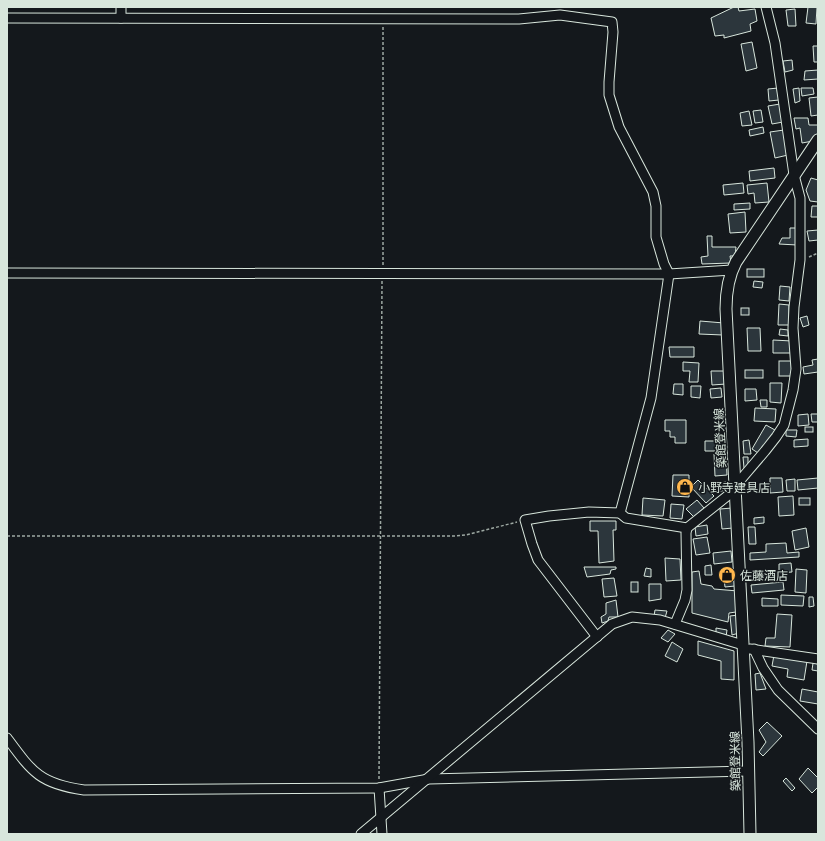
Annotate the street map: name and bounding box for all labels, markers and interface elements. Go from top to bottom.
street label: 築館登米線 [711,408,729,468]
shop icon: 小野寺建具店 [675,477,695,497]
place label: 小野寺建具店 [698,480,770,495]
shop icon: 佐藤酒店 [717,565,737,585]
place label: 佐藤酒店 [740,568,788,583]
street label: 築館登米線 [727,731,743,791]

